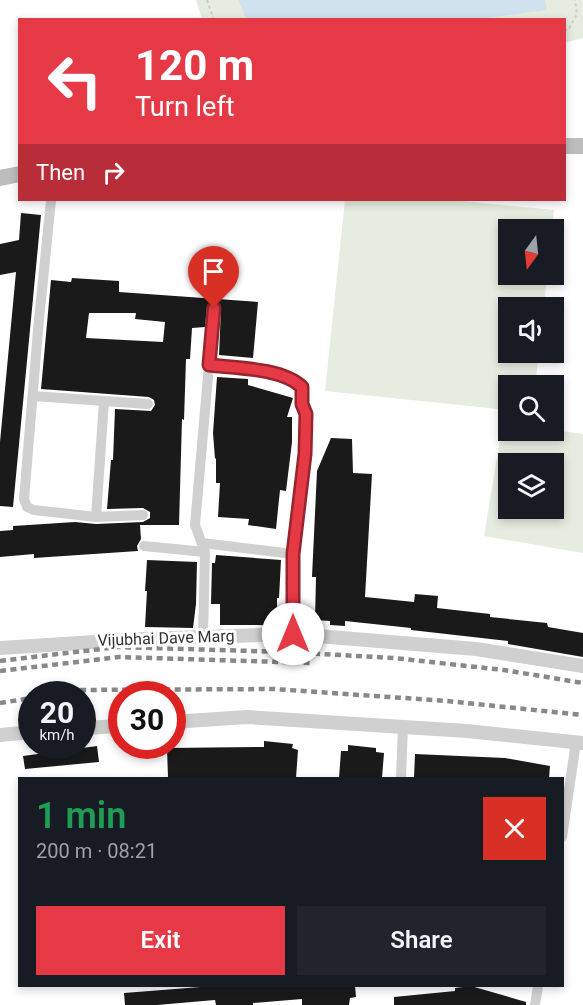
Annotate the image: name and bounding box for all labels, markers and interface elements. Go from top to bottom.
text: 120 m [135,41,254,90]
icon: left [36,42,114,120]
text: Turn left [135,91,235,123]
icon: right [97,156,130,189]
text: Then [36,160,85,185]
north arrow [498,219,564,285]
map controls [498,219,564,519]
pin [188,246,239,308]
icon: arrive [197,255,230,288]
button: sound [498,297,564,363]
button: search [498,375,564,441]
button: layers [498,453,564,519]
position arrow [261,602,325,666]
street label: Vijubhai Dave Marg [97,626,235,650]
speed limit sign: 30 [108,681,186,759]
text: 20 [40,695,74,730]
text: km/h [39,726,75,744]
text: 1 min [36,795,126,837]
button: close [483,797,546,860]
text: 200 m · 08:21 [36,839,157,863]
button: Exit [36,906,285,975]
button: Share [297,906,546,975]

